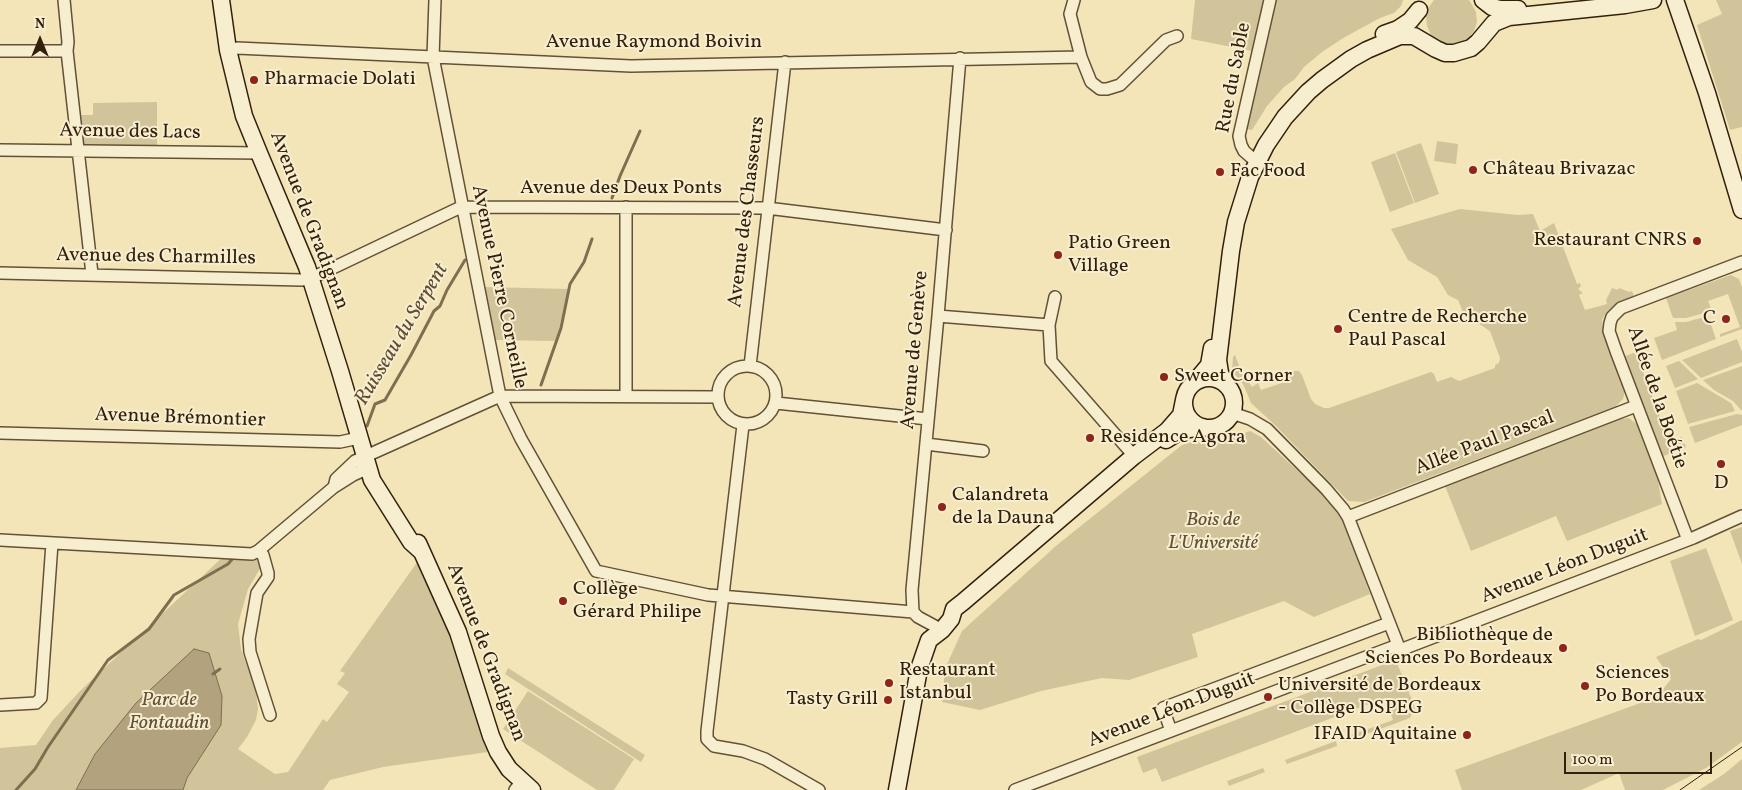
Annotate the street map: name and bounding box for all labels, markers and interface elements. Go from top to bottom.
north arrow [15,15,65,65]
text: N [35,15,45,34]
street label: Rue du Sable [1213,21,1257,135]
street label: Avenue Raymond Boivin [546,31,762,55]
place label: Pharmacie Dolati [264,68,416,92]
marker: Pharmacie Dolati [248,74,260,86]
street label: Avenue des Chasseurs [724,115,772,309]
street label: Avenue des Lacs [59,120,201,146]
street label: Avenue de Gradignan [263,129,353,313]
place label: Château Brivazac [1483,158,1635,182]
place label: Fac Food [1230,160,1306,184]
marker: Château Brivazac [1467,164,1479,176]
marker: Fac Food [1214,166,1226,178]
street label: Avenue des Deux Ponts [520,177,722,201]
street label: Avenue Pierre Corneille [465,183,531,391]
place label: Restaurant CNRS [1534,229,1687,253]
place label: Patio Green Village [1068,232,1171,279]
marker: Restaurant CNRS [1691,235,1703,247]
street label: Avenue des Charmilles [56,244,256,272]
marker: Patio Green Village [1052,249,1064,261]
water label: Ruisseau du Serpent [351,259,455,411]
street label: Avenue de Genève [897,270,935,430]
place label: Centre de Recherche Paul Pascal [1348,306,1527,353]
place label: C [1703,307,1716,331]
marker: C [1720,313,1732,325]
marker: Centre de Recherche Paul Pascal [1332,323,1344,335]
street label: Allée de la Boétie [1620,324,1692,472]
place label: Sweet Corner [1174,365,1292,389]
marker: Sweet Corner [1158,371,1170,383]
street label: Avenue Brémontier [94,404,266,434]
street label: Allée Paul Pascal [1412,406,1558,482]
place label: Residence Agora [1100,426,1246,450]
marker: Residence Agora [1084,432,1096,444]
marker: D [1715,458,1727,470]
place label: D [1714,472,1728,496]
place label: Calandreta de la Dauna [952,484,1054,531]
marker: Calandreta de la Dauna [936,501,948,513]
park label: Bois de L'Université [1168,509,1258,556]
street label: Avenue Léon Duguit [1478,524,1652,610]
street label: Avenue de Gradignan [440,561,530,745]
place label: Collège Gérard Philipe [573,578,702,625]
marker: Collège Gérard Philipe [557,595,569,607]
place label: Bibliothèque de Sciences Po Bordeaux [1365,624,1553,671]
marker: Bibliothèque de Sciences Po Bordeaux [1557,642,1569,654]
place label: Restaurant Istanbul [899,659,996,706]
place label: Sciences Po Bordeaux [1595,662,1705,709]
street label: Avenue Léon Duguit [1085,668,1259,754]
place label: Université de Bordeaux - Collège DSPEG [1278,674,1481,721]
marker: Restaurant Istanbul [883,677,895,689]
marker: Sciences Po Bordeaux [1579,680,1591,692]
place label: Tasty Grill [786,688,878,712]
park label: Parc de Fontaudin [129,689,209,736]
marker: Université de Bordeaux - Collège DSPEG [1262,691,1274,703]
marker: Tasty Grill [882,694,894,706]
place label: IFAID Aquitaine [1314,723,1457,747]
marker: IFAID Aquitaine [1461,729,1473,741]
scale bar [1567,742,1714,774]
text: 100 m [1572,750,1612,771]

